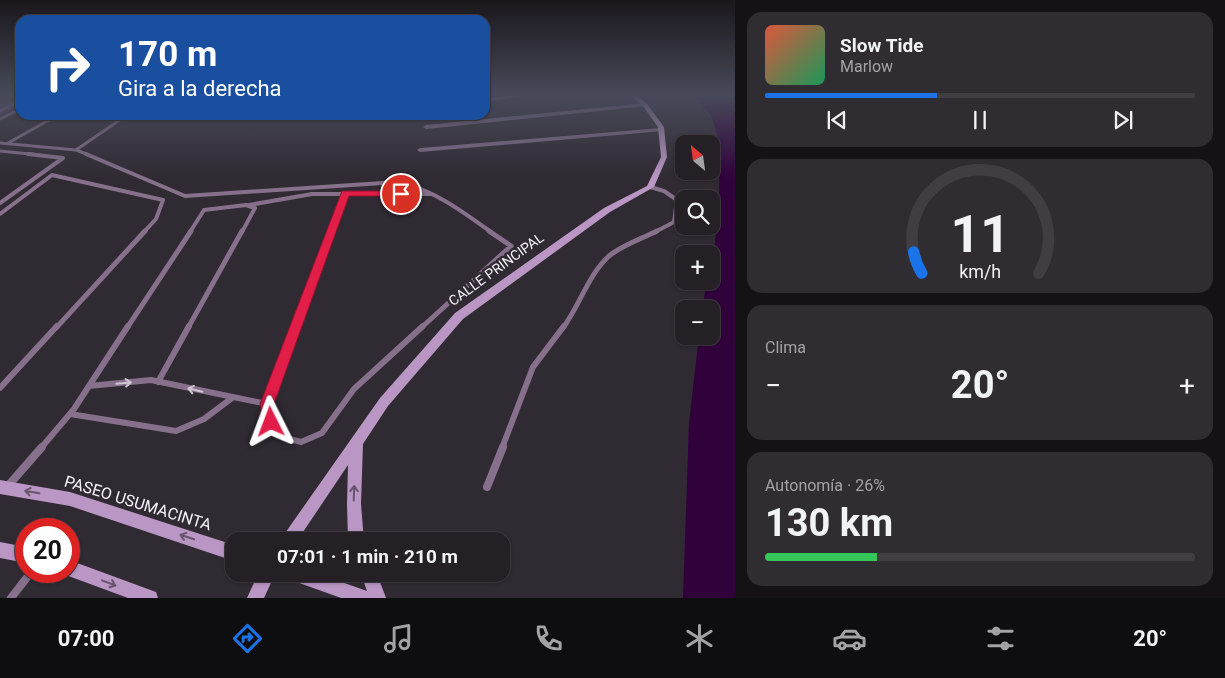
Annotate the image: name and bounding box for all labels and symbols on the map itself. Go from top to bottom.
north arrow [675,135,720,180]
pin [380,173,422,215]
street label: CALLE PRINCIPAL [445,229,547,309]
one-way arrow [115,378,131,387]
one-way arrow [187,385,203,394]
position arrow [244,395,296,447]
street label: PASEO USUMACINTA [62,472,214,535]
one-way arrow [350,485,359,501]
one-way arrow [24,486,40,496]
speed limit sign: 20 [15,518,80,583]
one-way arrow [180,532,196,542]
one-way arrow [101,579,117,588]

